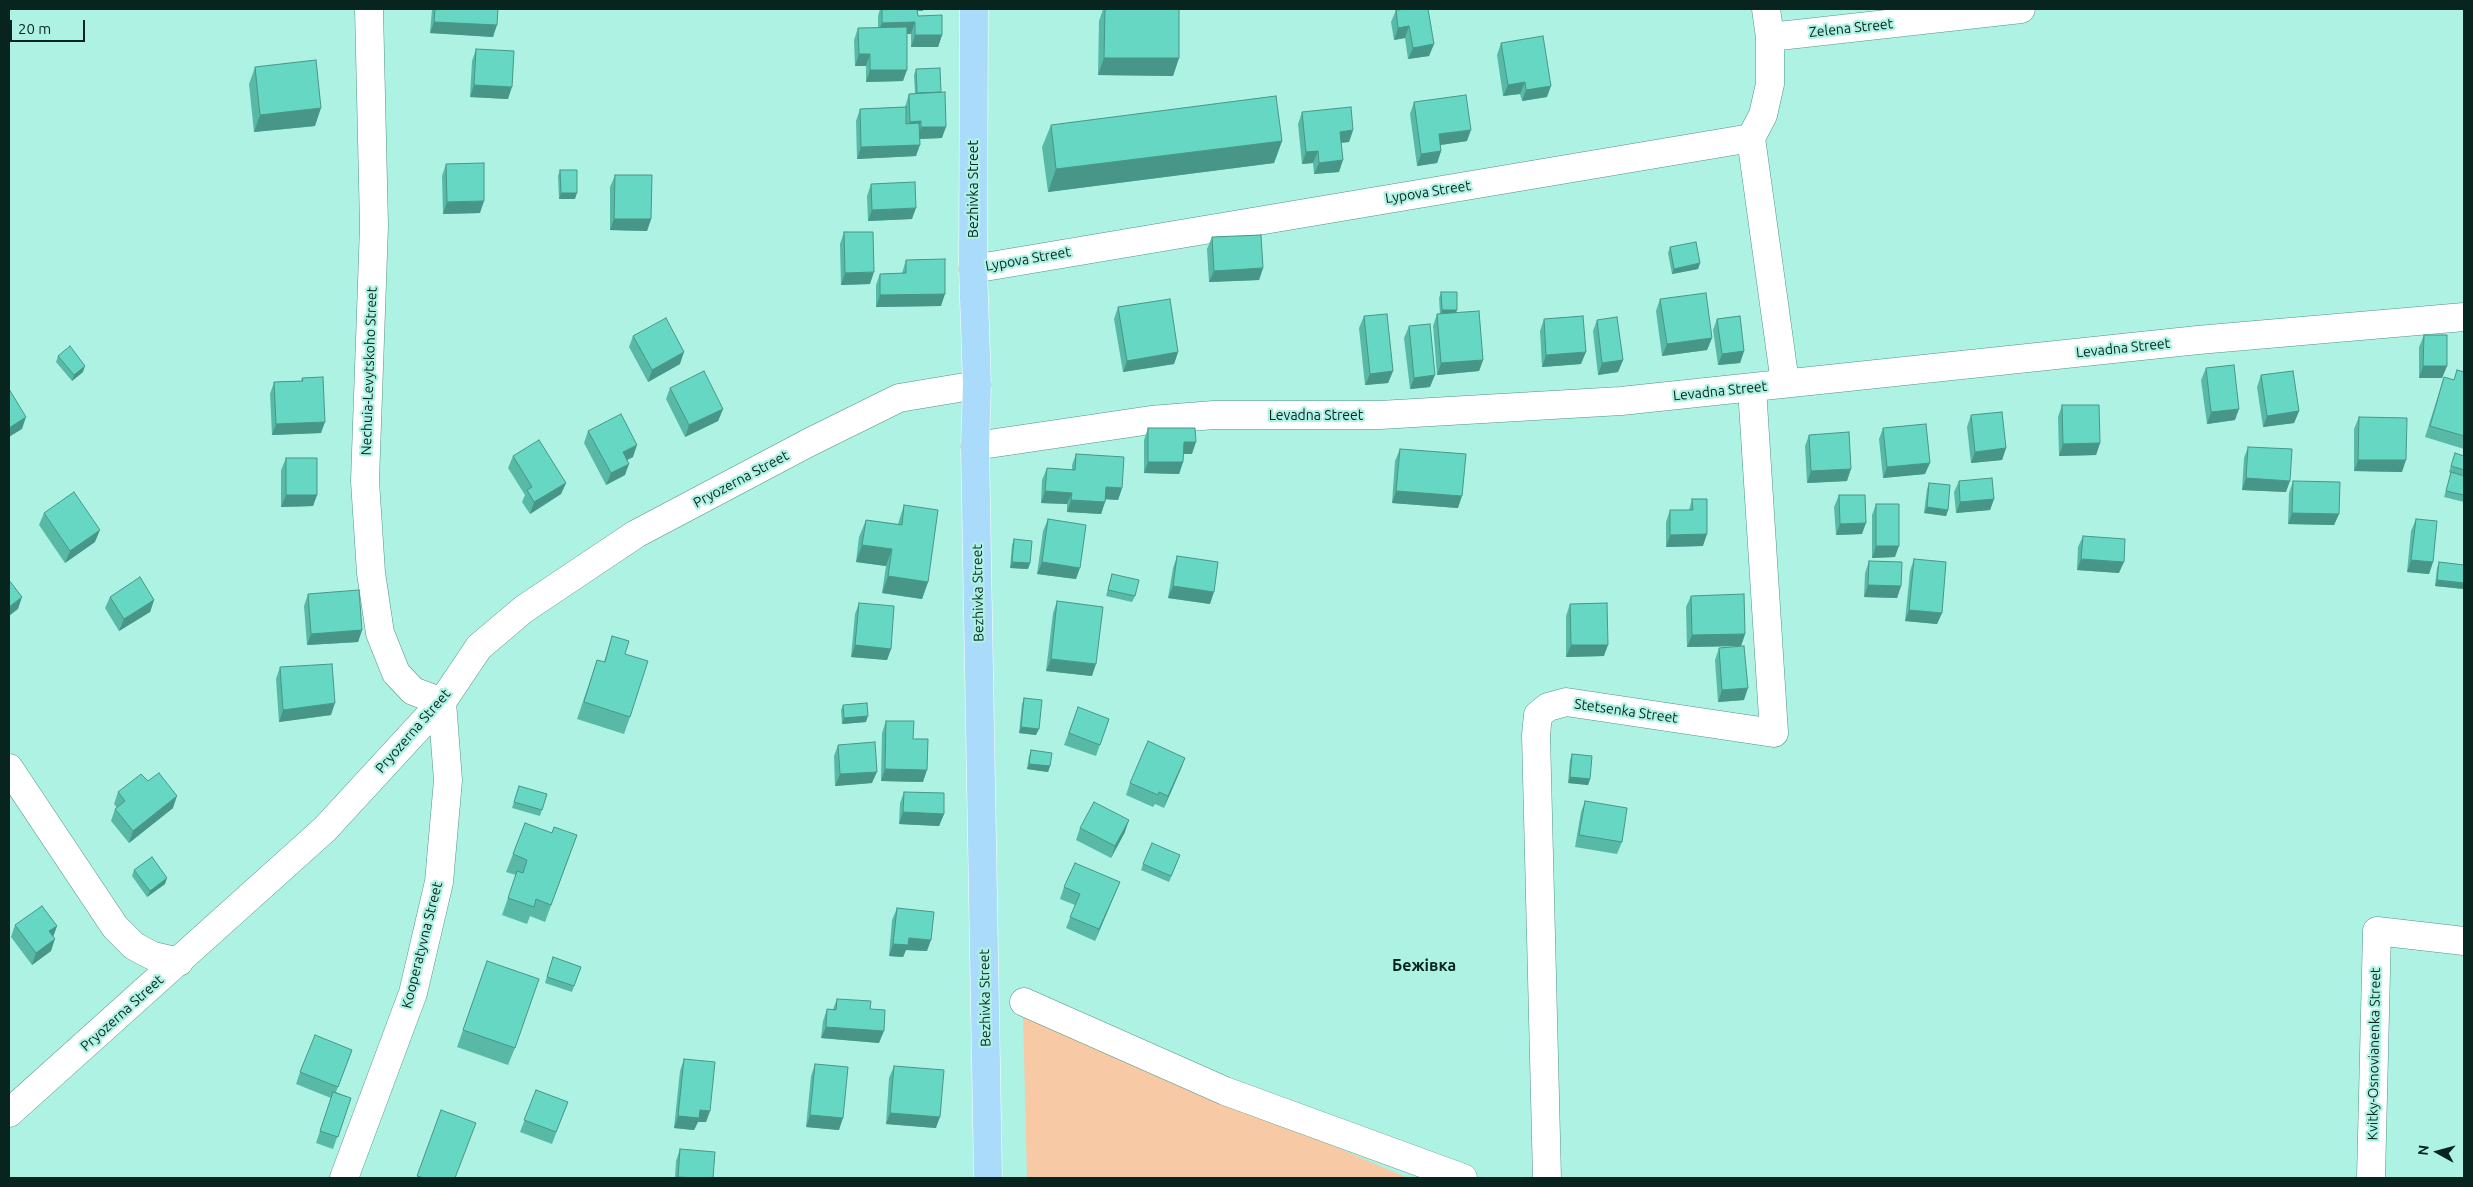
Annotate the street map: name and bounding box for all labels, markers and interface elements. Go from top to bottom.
scale bar [12,10,88,42]
street label: Zelena Street [1808,15,1894,41]
text: 20 m [18,20,51,37]
street label: Bezhivka Street [965,140,981,238]
street label: Lypova Street [1384,177,1472,207]
street label: Lypova Street [984,243,1072,275]
street label: Nechuia-Levytskoho Street [358,286,380,456]
street label: Levadna Street [2075,335,2171,361]
street label: Levadna Street [1672,378,1768,404]
street label: Levadna Street [1269,407,1363,423]
street label: Pryozerna Street [690,447,792,511]
street label: Bezhivka Street [969,544,987,642]
street label: Pryozerna Street [372,686,454,776]
street label: Stetsenka Street [1573,695,1679,727]
street label: Kooperatyvna Street [398,880,446,1010]
street label: Bezhivka Street [976,949,994,1047]
district label: Бежівка [1392,956,1456,976]
street label: Kvitky-Osnovianenka Street [2364,967,2384,1141]
street label: Pryozerna Street [77,971,167,1055]
north arrow [2413,1127,2463,1177]
text: N [2415,1144,2432,1156]

